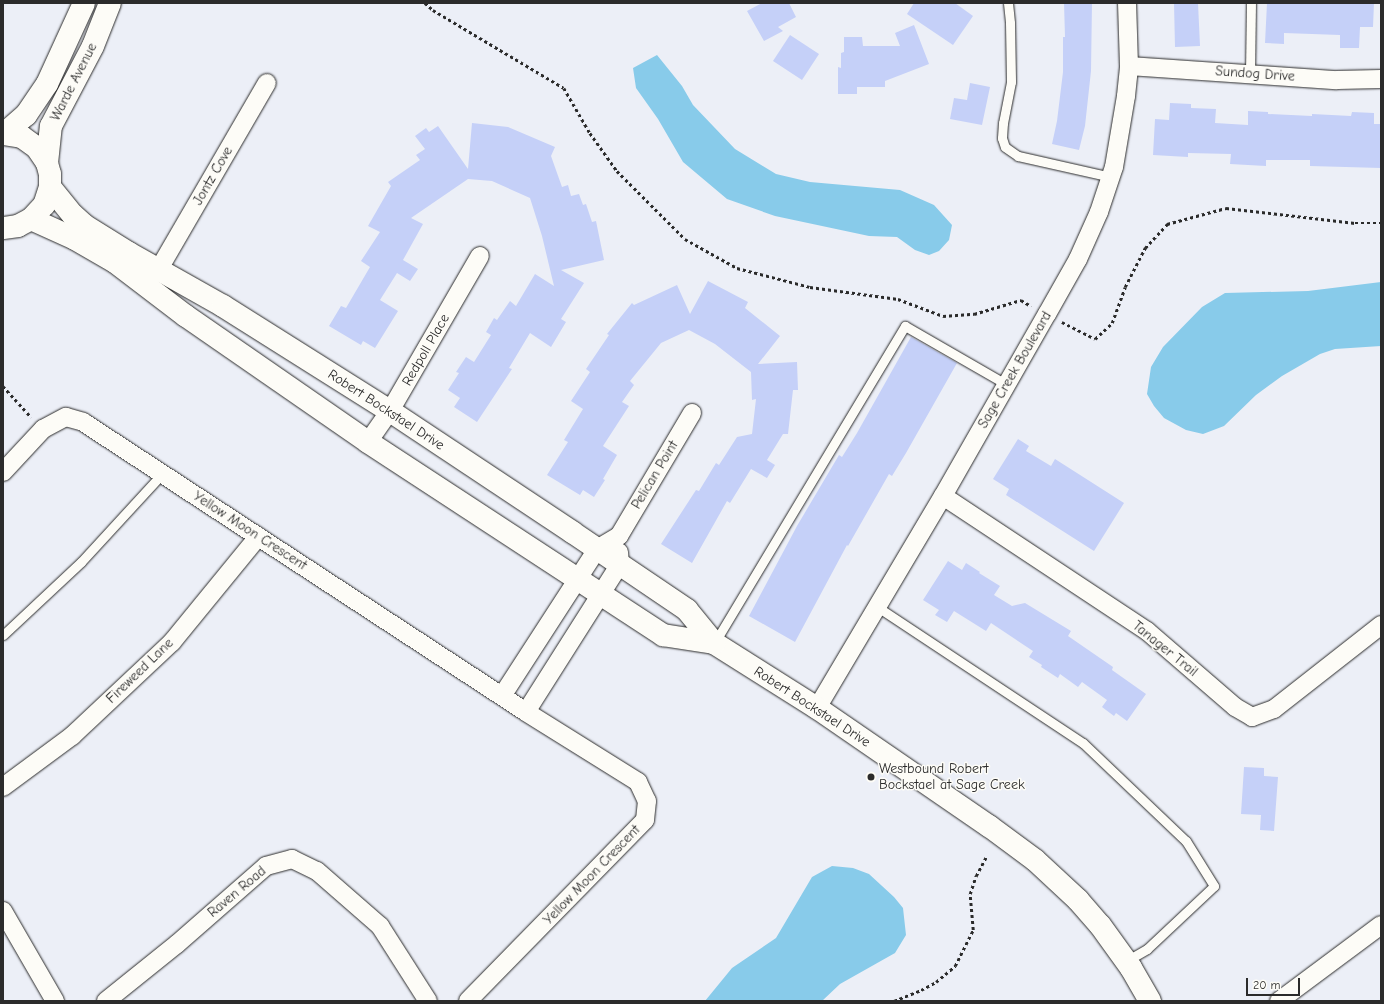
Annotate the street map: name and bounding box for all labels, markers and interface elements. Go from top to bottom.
street label: Warde Avenue [47,40,101,124]
street label: Sundog Drive [1215,63,1295,85]
street label: Jontz Cove [190,144,236,208]
street label: Sage Creek Boulevard [975,309,1055,431]
street label: Redpoll Place [399,311,453,389]
street label: Robert Bockstael Drive [325,366,447,454]
street label: Pelican Point [628,438,682,512]
street label: Yellow Moon Crescent [190,488,310,574]
street label: Tanager Trail [1129,618,1201,680]
street label: Fireweed Lane [103,635,177,707]
street label: Robert Bockstael Drive [751,663,873,751]
place label: Westbound Robert Bockstael at Sage Creek [879,761,1025,794]
marker: Westbound Robert Bockstael at Sage Creek [866,772,876,782]
street label: Yellow Moon Crescent [540,822,644,928]
street label: Raven Road [205,863,269,921]
scale bar [1248,970,1302,996]
text: 20 m [1253,978,1281,992]

